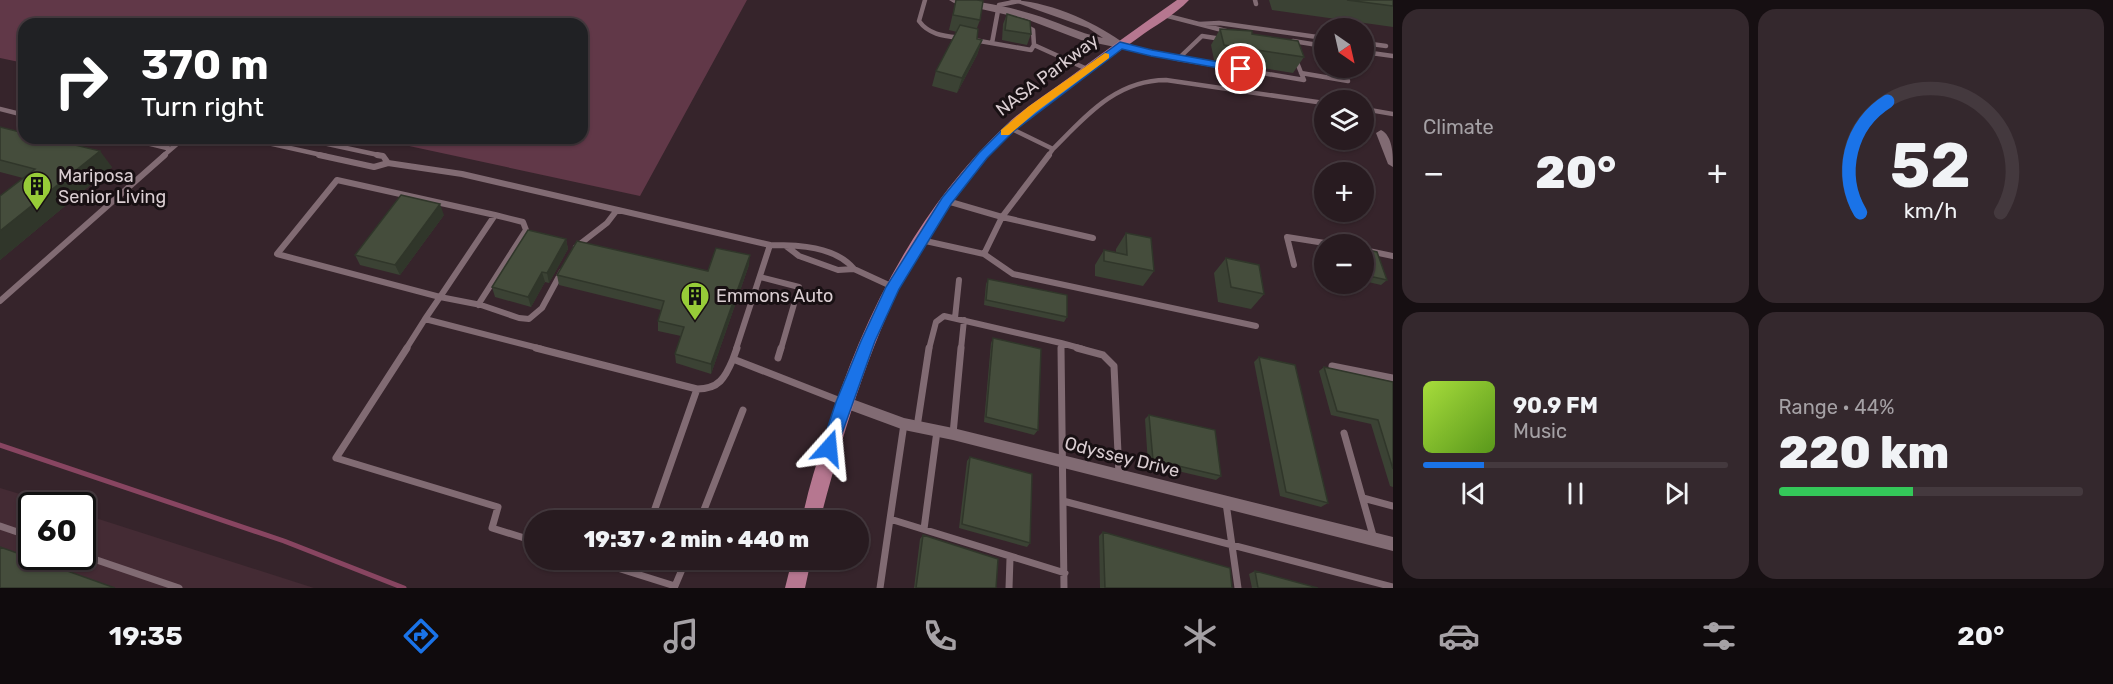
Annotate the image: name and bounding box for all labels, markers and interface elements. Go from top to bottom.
north arrow [1314,18,1374,78]
map controls [1314,18,1374,294]
street label: NASA Parkway [991,29,1103,121]
text: 370 m [141,40,269,90]
icon: right [42,42,120,120]
pin [1215,43,1266,94]
icon: arrive [1224,52,1257,85]
button: layers [1314,90,1374,150]
text: Turn right [141,91,264,123]
text: Climate [1423,115,1494,139]
text: 52 [1890,129,1971,203]
text: 20° [1535,146,1616,199]
text: − [1423,153,1444,192]
text: + [1707,153,1728,192]
button: + [1314,162,1374,222]
place label: Mariposa Senior Living [58,165,166,208]
building icon: Mariposa Senior Living [21,170,53,212]
text: km/h [1904,198,1958,223]
button: − [1314,234,1374,294]
building icon: Emmons Auto [679,280,711,322]
place label: Emmons Auto [716,285,833,307]
text: 90.9 FM [1513,392,1598,419]
text: Range · 44% [1779,395,1894,419]
position arrow [797,416,861,480]
text: Music [1513,419,1567,443]
text: 220 km [1779,426,1949,479]
street label: Odyssey Drive [1062,432,1182,482]
icon: previous [1457,477,1490,510]
icon: pause [1559,477,1592,510]
icon: next [1660,477,1693,510]
speed limit sign: 60 [18,492,96,570]
text: 19:37 · 2 min · 440 m [584,526,809,553]
icon: directions [400,615,442,657]
icon: music [660,615,702,657]
icon: phone [919,615,961,657]
icon: climate [1179,615,1221,657]
icon: car [1438,615,1480,657]
icon: filters [1698,615,1740,657]
text: 19:35 [109,620,183,652]
text: 20° [1957,620,2004,652]

